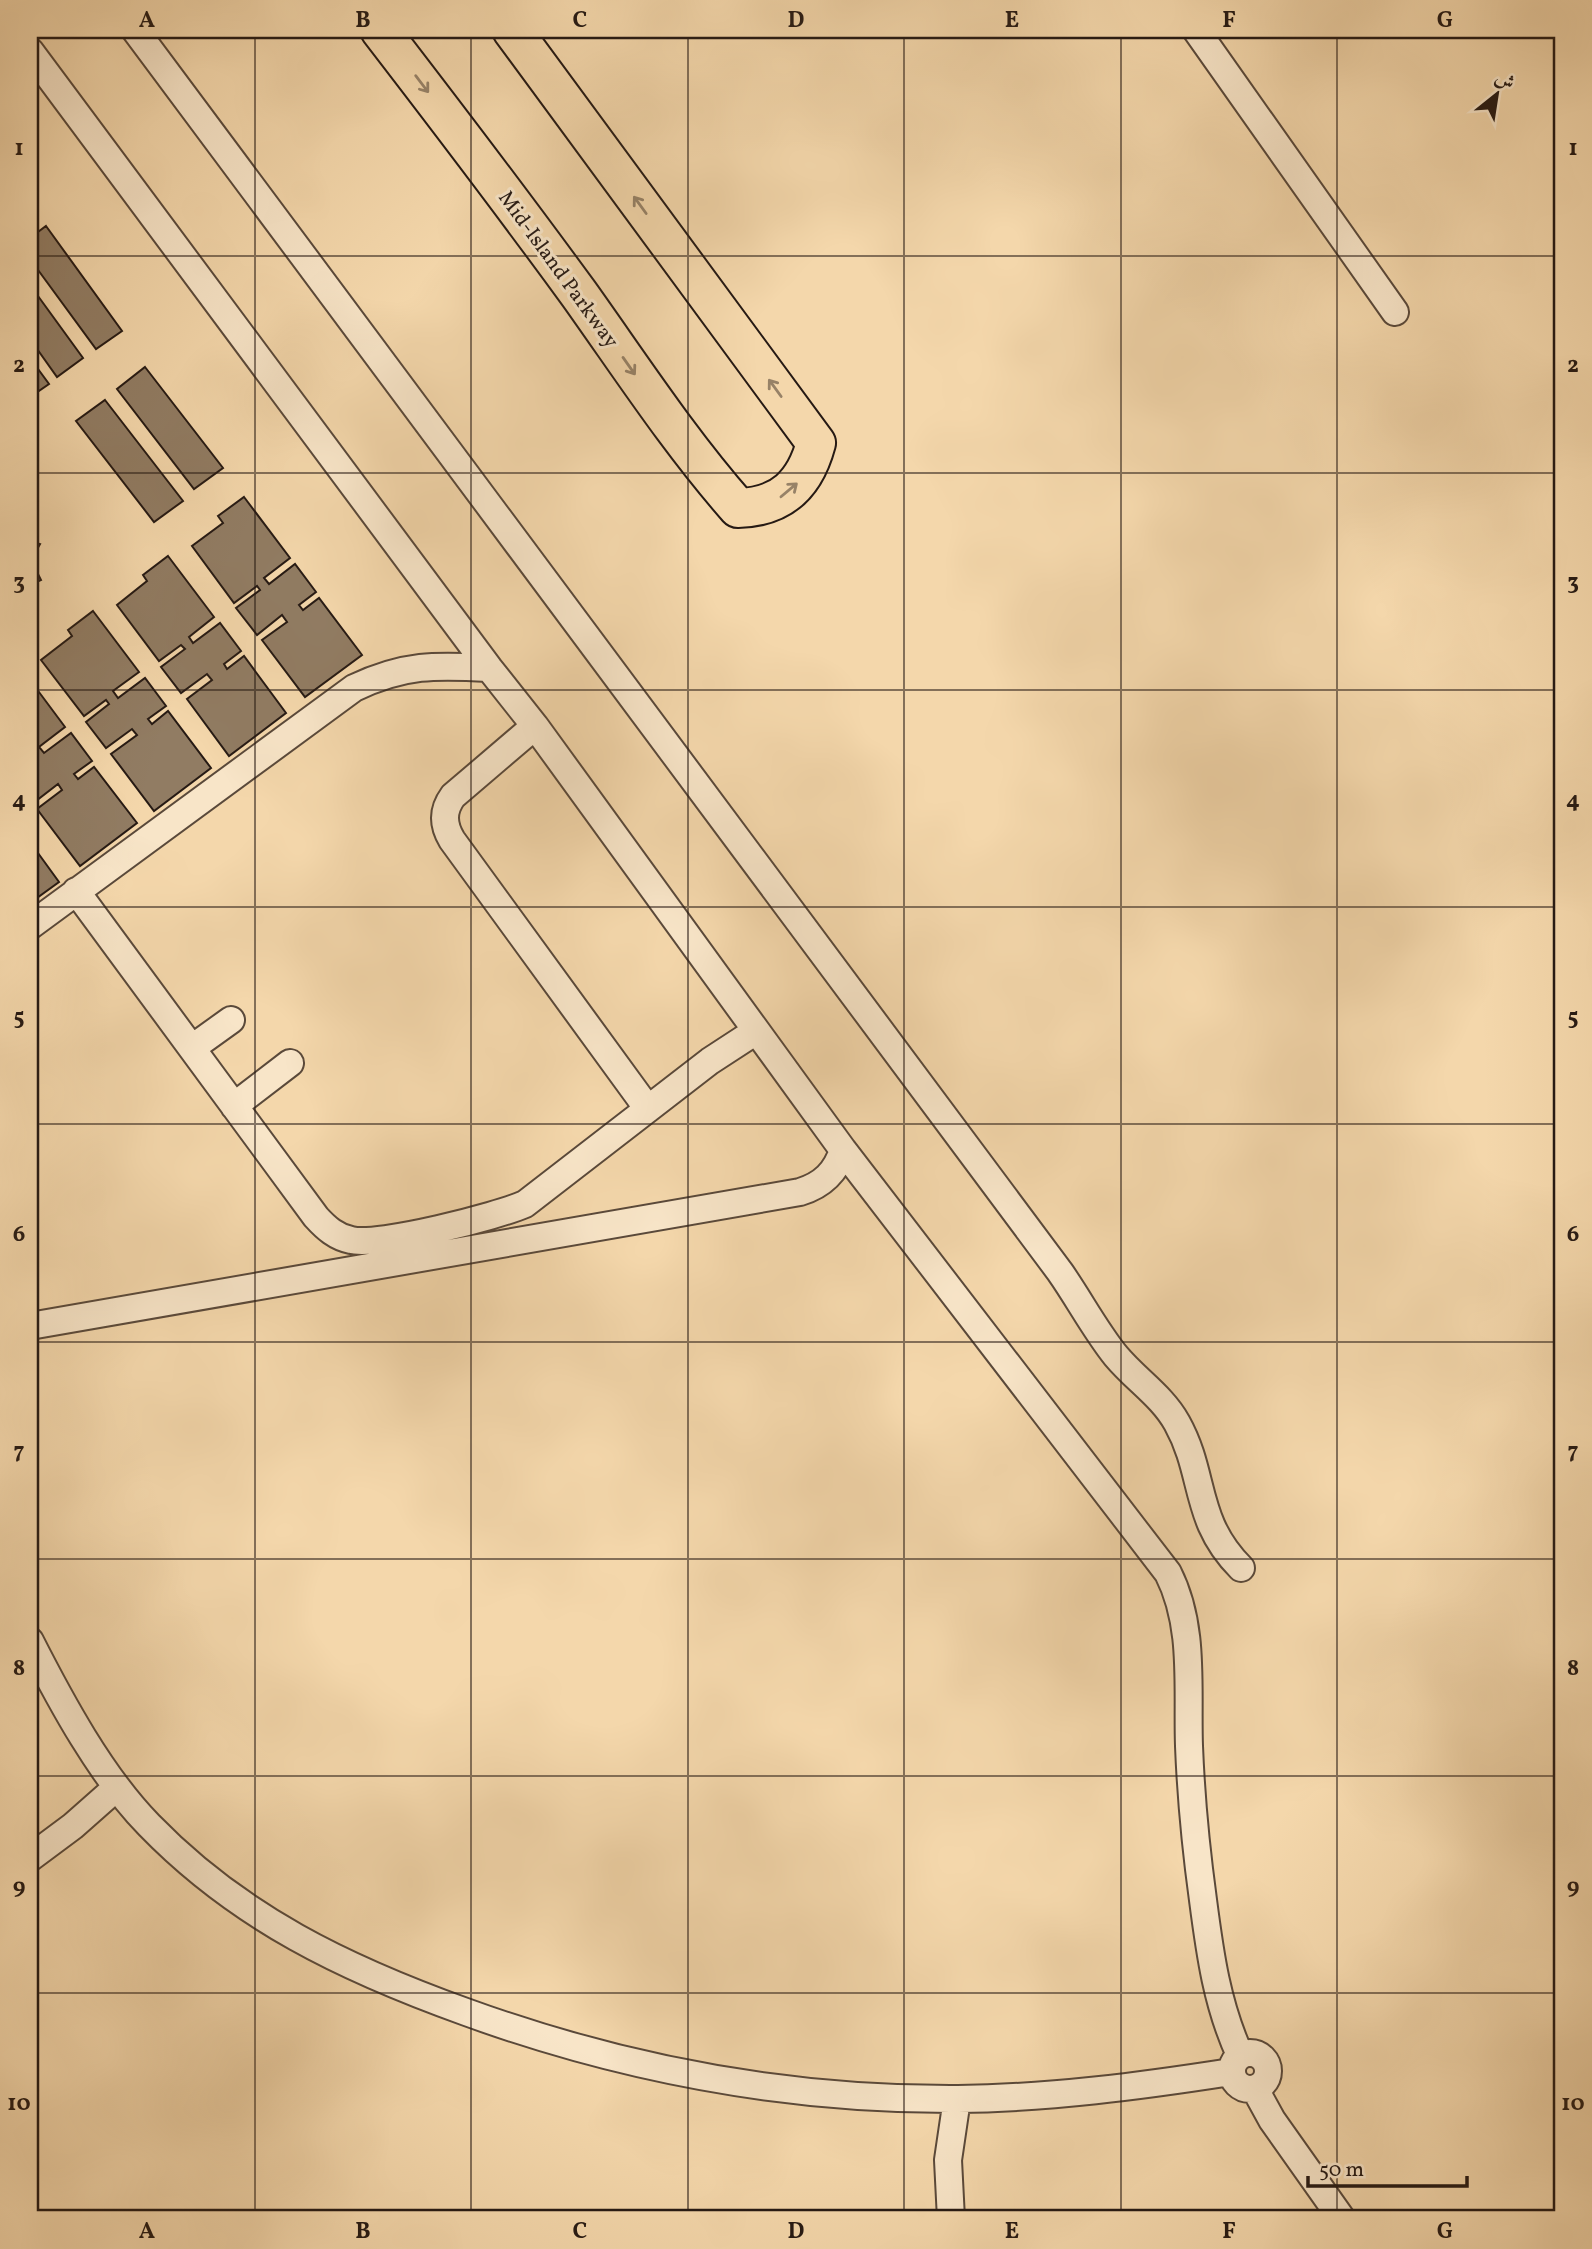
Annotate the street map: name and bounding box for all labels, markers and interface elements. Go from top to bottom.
text: A [139,5,155,37]
text: B [355,5,371,37]
text: C [573,5,587,37]
text: D [788,5,805,37]
text: E [1005,5,1019,37]
text: F [1222,5,1236,37]
text: G [1437,5,1453,37]
north arrow [1462,60,1532,130]
text: ش [1490,65,1519,97]
one-way arrow [414,74,429,93]
text: 1 [14,133,24,165]
text: 1 [1568,133,1578,165]
street label: Mid-Island Parkway [491,185,625,355]
one-way arrow [633,196,648,215]
text: 2 [13,350,25,382]
text: 2 [1567,350,1579,382]
one-way arrow [622,356,636,375]
one-way arrow [768,379,782,398]
one-way arrow [780,482,798,498]
text: 3 [13,567,25,599]
text: 3 [1567,567,1579,599]
text: 4 [12,785,26,817]
text: 4 [1566,785,1580,817]
text: 5 [13,1002,25,1034]
text: 5 [1567,1002,1579,1034]
text: 6 [13,1219,25,1251]
text: 6 [1567,1219,1579,1251]
text: 7 [14,1436,25,1468]
text: 7 [1568,1436,1579,1468]
text: 8 [13,1653,25,1685]
text: 8 [1567,1653,1579,1685]
text: 9 [13,1871,25,1903]
text: 9 [1567,1871,1579,1903]
text: 10 [7,2088,31,2120]
text: 10 [1561,2088,1585,2120]
scale bar [1308,2144,1468,2188]
text: 50 m [1319,2156,1364,2185]
text: A [139,2216,155,2248]
text: B [355,2216,371,2248]
text: C [573,2216,587,2248]
text: D [788,2216,805,2248]
text: E [1005,2216,1019,2248]
text: F [1222,2216,1236,2248]
text: G [1437,2216,1453,2248]

